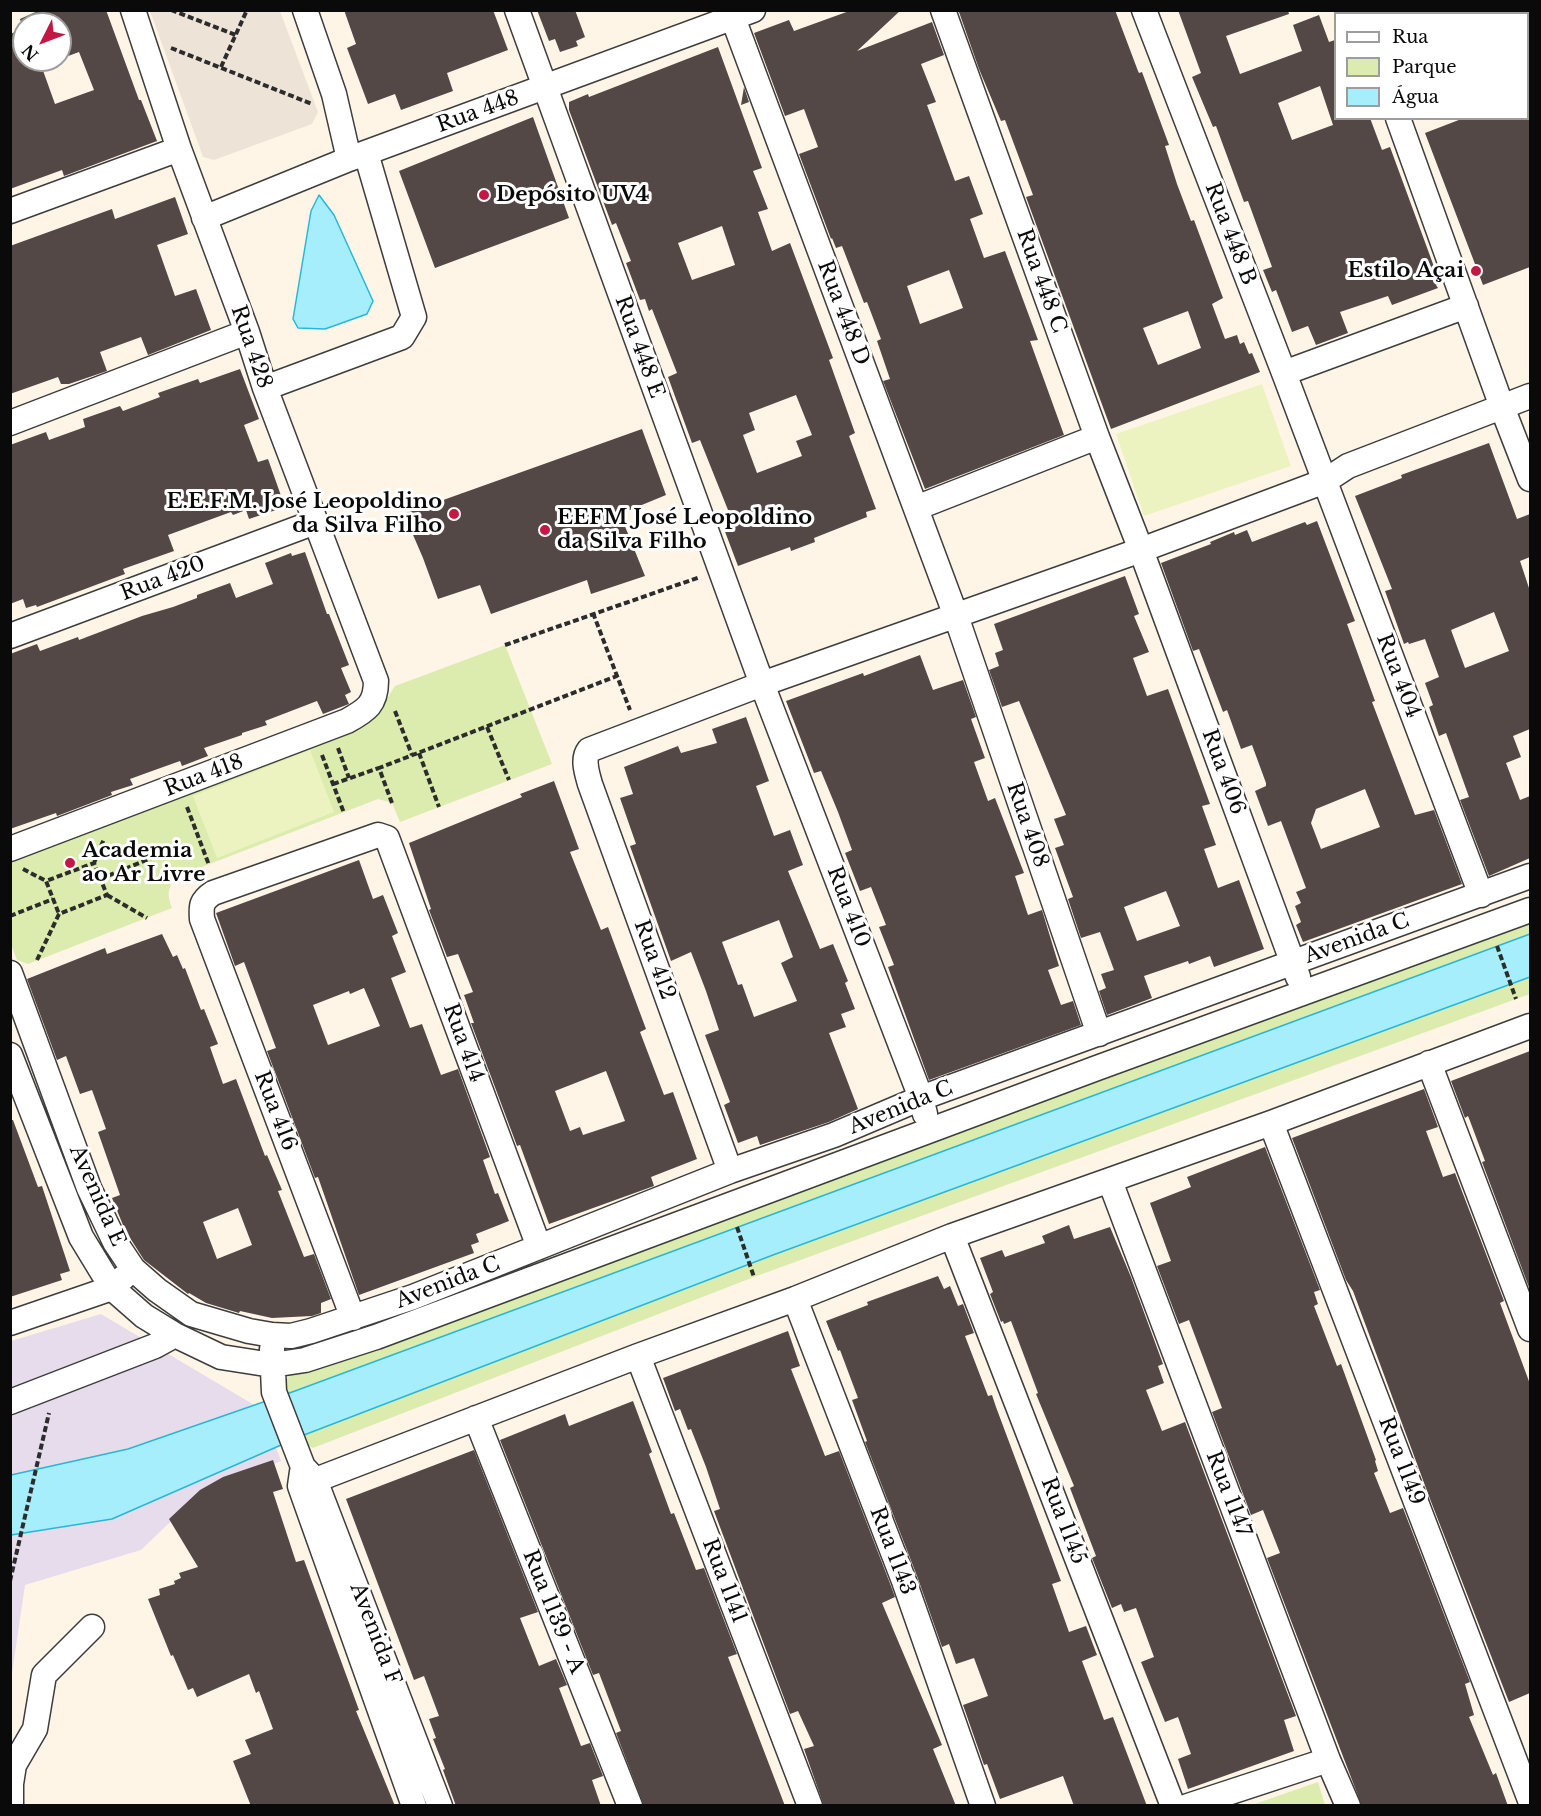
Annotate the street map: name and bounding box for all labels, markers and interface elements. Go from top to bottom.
north arrow [12,12,72,72]
legend [1334,12,1529,120]
text: Rua [1392,26,1428,48]
text: N [18,40,43,65]
text: Parque [1392,56,1457,78]
street label: Rua 448 [433,86,523,138]
text: Água [1392,86,1439,108]
street label: Rua 448 B [1199,179,1261,289]
place label: Depósito UV4 [496,182,649,208]
marker: Depósito UV4 [477,188,491,202]
street label: Rua 448 C [1011,226,1071,336]
street label: Rua 448 D [811,257,875,369]
place label: Estilo Açai [1348,258,1464,284]
marker: Estilo Açai [1469,264,1483,278]
street label: Rua 448 E [609,292,669,402]
street label: Rua 428 [225,302,277,392]
place label: E.E.F.M. José Leopoldino da Silva Filho [166,489,442,539]
place label: EEFM José Leopoldino da Silva Filho [557,505,812,555]
marker: E.E.F.M. José Leopoldino da Silva Filho [447,507,461,521]
marker: EEFM José Leopoldino da Silva Filho [538,523,552,537]
street label: Rua 420 [117,551,209,607]
street label: Rua 404 [1370,630,1426,722]
street label: Rua 406 [1196,726,1250,818]
street label: Rua 418 [161,749,247,803]
street label: Rua 408 [1001,779,1053,871]
place label: Academia ao Ar Livre [82,838,205,888]
marker: Academia ao Ar Livre [63,856,77,870]
street label: Rua 410 [821,863,875,951]
street label: Avenida C [1301,908,1413,970]
street label: Rua 412 [628,917,680,1003]
street label: Rua 414 [437,1000,489,1086]
street label: Rua 416 [248,1068,302,1154]
street label: Avenida C [845,1076,957,1140]
street label: Avenida E [64,1141,130,1251]
street label: Avenida C [392,1252,504,1314]
street label: Rua 1149 [1373,1413,1429,1509]
street label: Rua 1147 [1200,1448,1256,1540]
street label: Rua 1145 [1035,1474,1091,1568]
street label: Rua 1143 [864,1503,920,1599]
street label: Rua 1141 [696,1535,752,1627]
street label: Rua 1139 - A [517,1546,589,1678]
street label: Avenida F [344,1580,406,1688]

